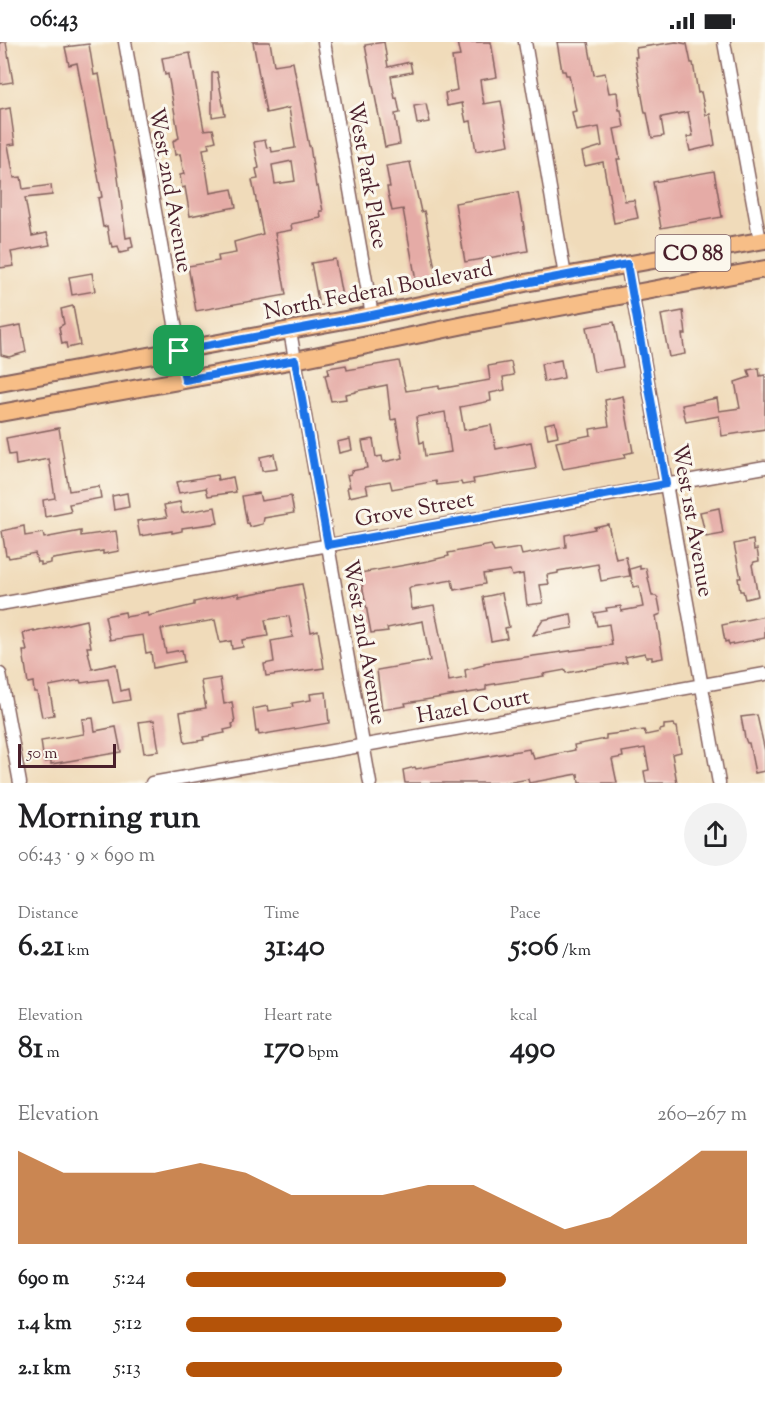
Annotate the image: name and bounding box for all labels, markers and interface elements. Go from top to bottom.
text: 06:43 [30,5,78,37]
street label: West Park Place [337,100,395,252]
street label: West 2nd Avenue [139,105,199,276]
road number: CO 88 [656,235,730,271]
street label: North Federal Boulevard [261,254,496,330]
pin [153,325,204,376]
icon: arrive [162,334,195,367]
street label: West 1st Avenue [662,441,720,600]
street label: Grove Street [353,485,477,537]
street label: West 2nd Avenue [333,557,393,728]
street label: Hazel Court [414,682,533,734]
scale bar [18,741,116,768]
text: 50 m [27,743,58,766]
text: Morning run [18,795,200,843]
button: share [684,803,747,866]
text: 06:43 · 9 × 690 m [18,842,155,871]
text: Distance [18,903,78,926]
text: Time [264,903,300,926]
text: Pace [510,903,541,926]
text: 6.21 [18,926,64,969]
text: 31:40 [264,926,325,969]
text: 5:06 [510,926,559,969]
text: km [64,940,90,963]
text: /km [559,940,591,963]
text: Elevation [18,1005,83,1028]
text: Heart rate [264,1005,332,1028]
text: kcal [510,1005,538,1028]
text: 81 [18,1028,43,1071]
text: 170 [264,1028,305,1071]
text: 490 [510,1028,555,1071]
text: m [43,1042,60,1065]
text: bpm [305,1042,339,1065]
text: Elevation [18,1101,99,1130]
text: 260–267 m [657,1101,747,1130]
text: 690 m [18,1265,69,1294]
text: 5:24 [114,1265,145,1294]
text: 1.4 km [18,1310,72,1339]
text: 5:12 [114,1310,142,1339]
text: 2.1 km [18,1355,71,1384]
text: 5:13 [114,1355,141,1384]

